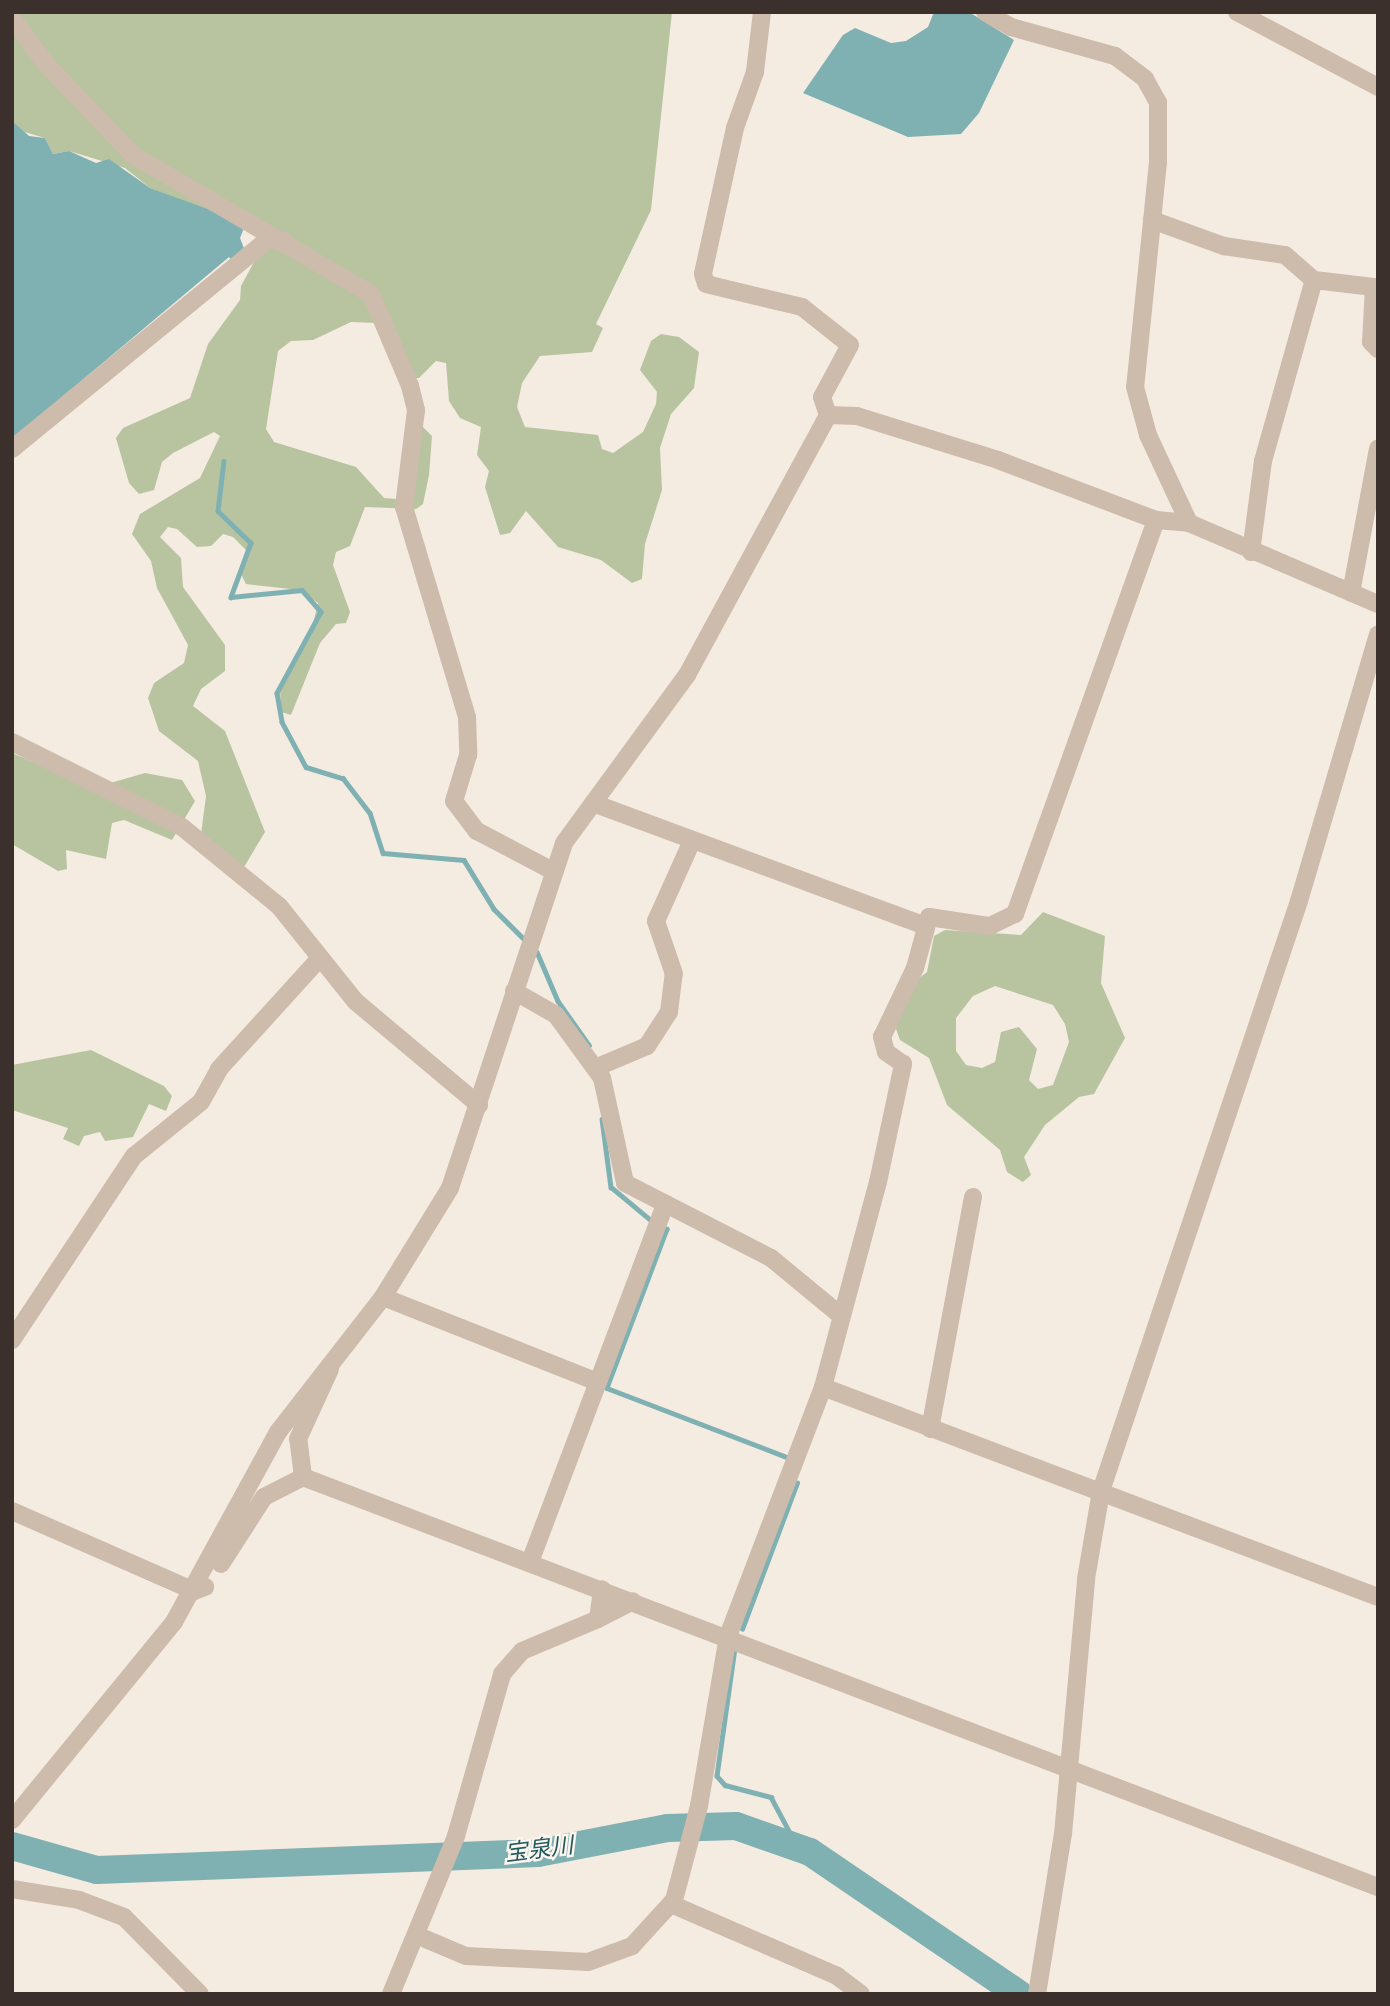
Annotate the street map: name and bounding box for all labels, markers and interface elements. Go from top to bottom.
water label: 宝泉川 [503,1831,575,1867]

